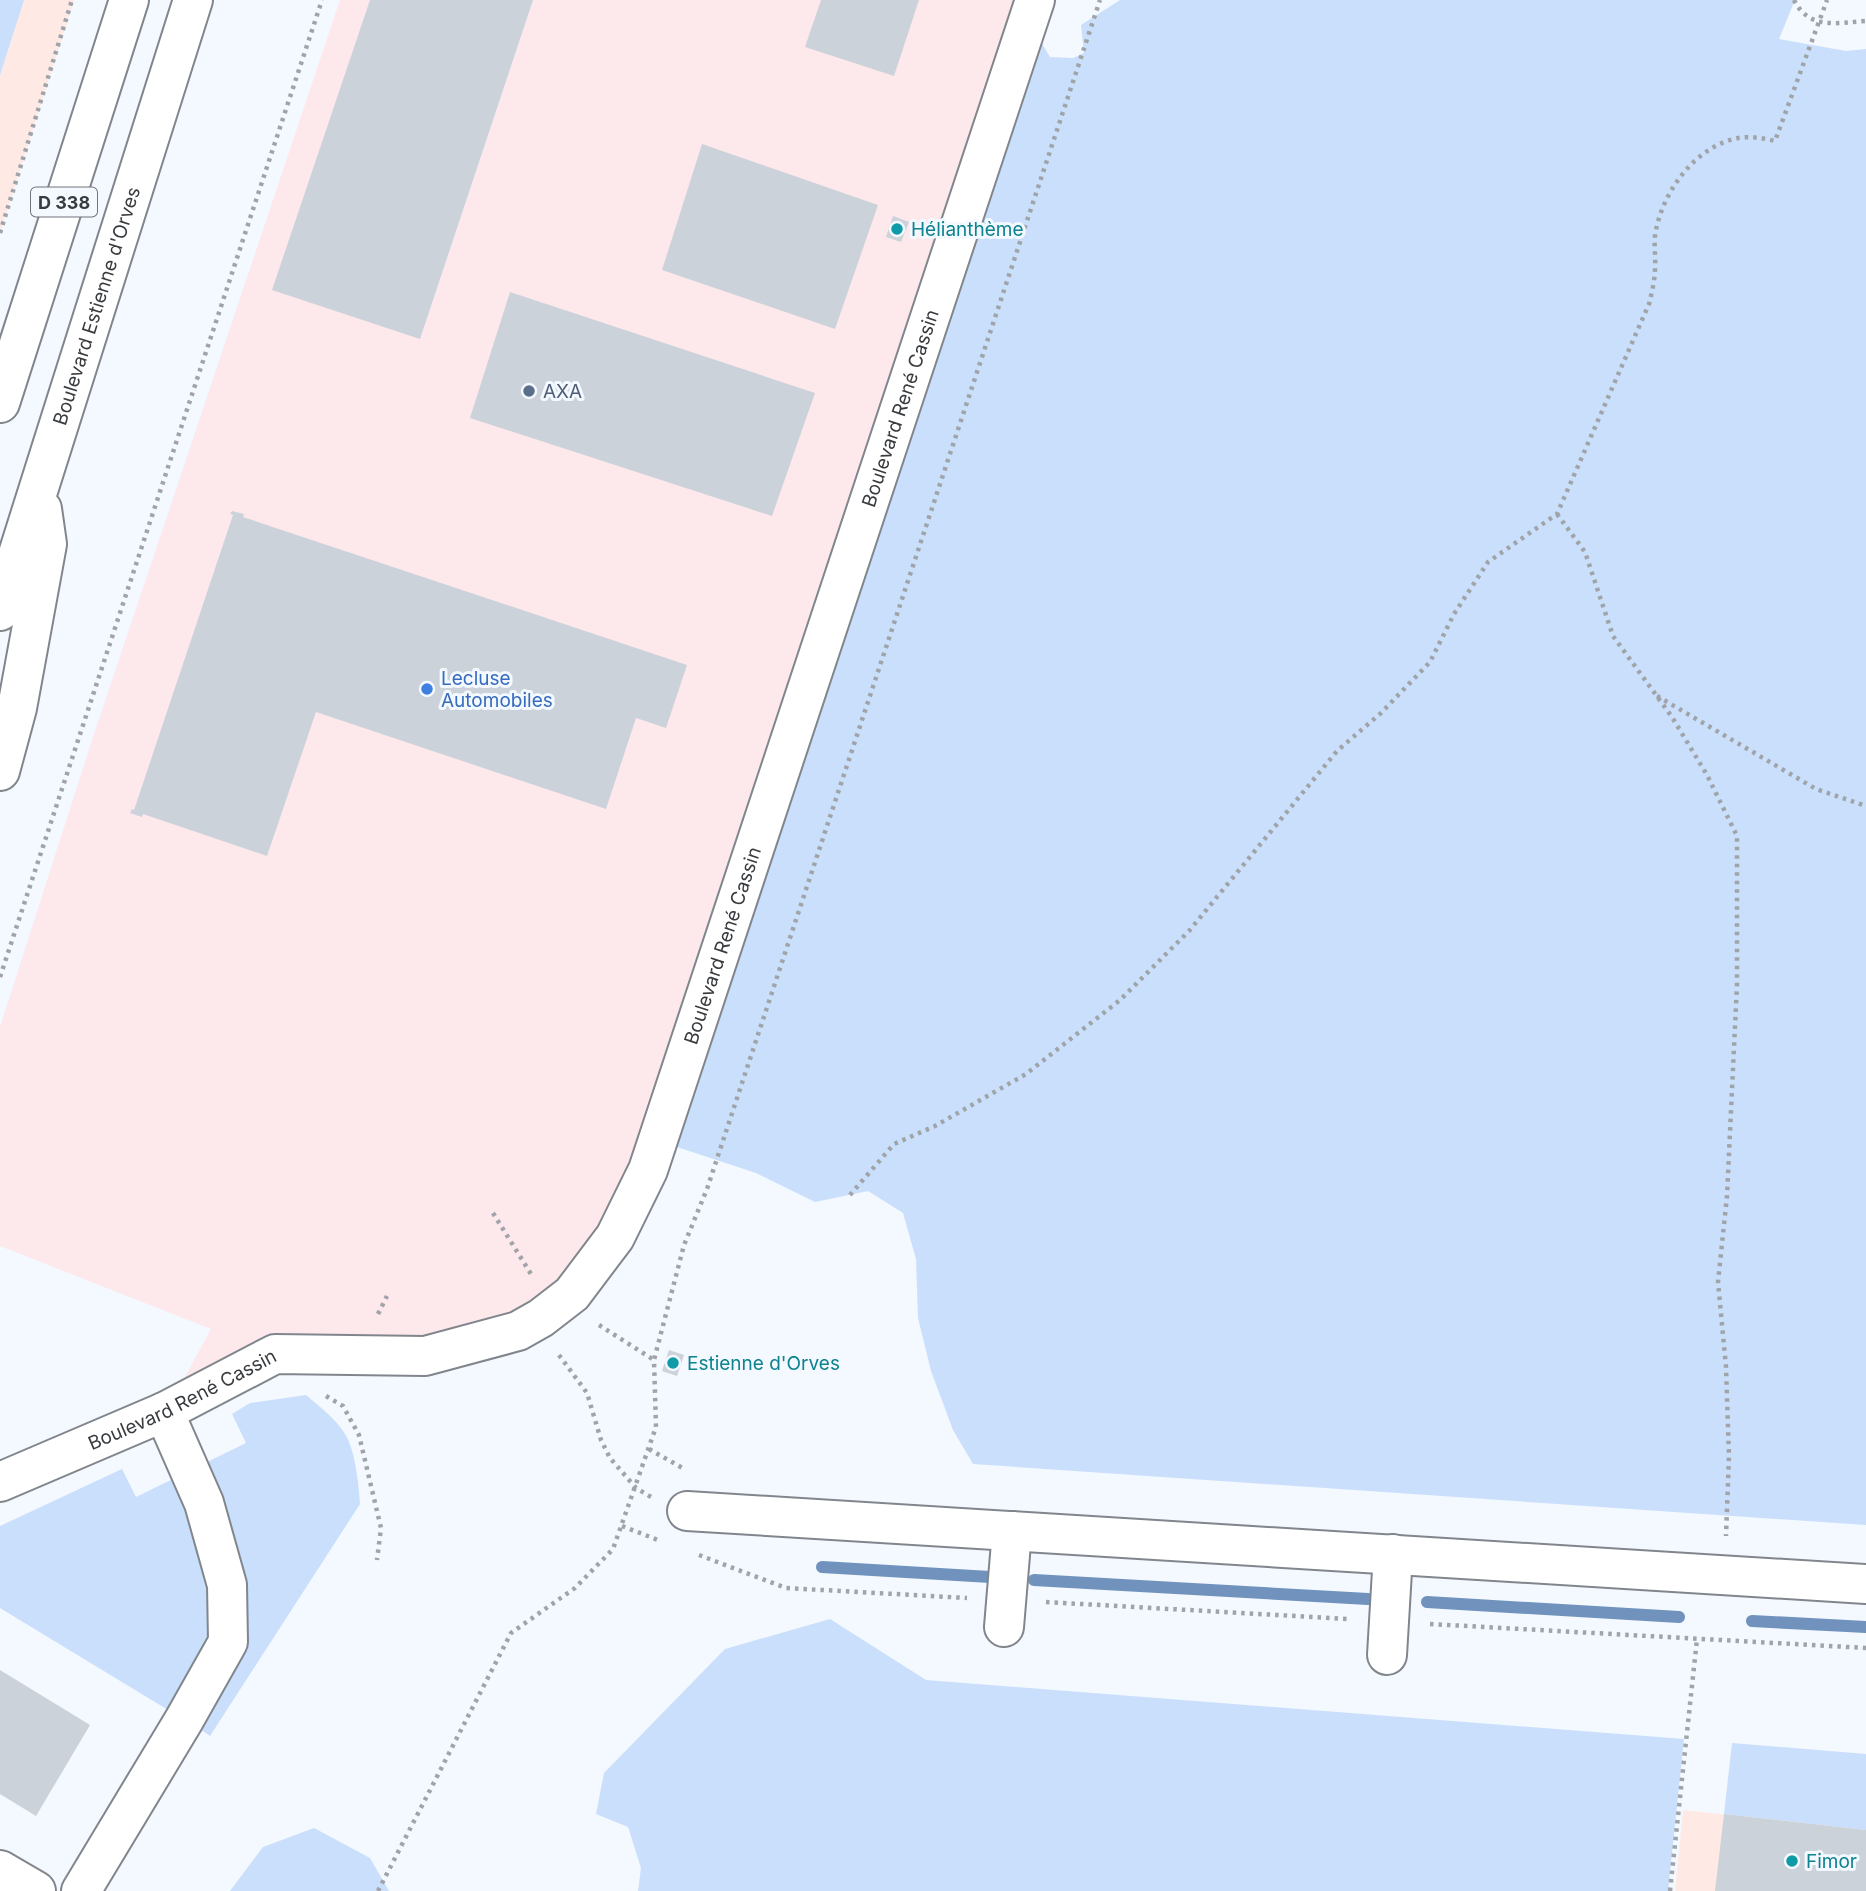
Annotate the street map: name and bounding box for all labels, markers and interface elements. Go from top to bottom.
street label: Boulevard Estienne d'Orves [48,184,145,428]
road number: D 338 [31,188,97,216]
place label: Hélianthème [911,218,1024,241]
marker: Hélianthème [889,221,905,237]
street label: Boulevard René Cassin [857,306,943,510]
place label: AXA [543,380,582,403]
marker: AXA [521,383,537,399]
place label: Lecluse Automobiles [441,667,553,712]
marker: Lecluse Automobiles [419,681,435,697]
street label: Boulevard René Cassin [679,844,766,1047]
street label: Boulevard René Cassin [84,1344,280,1455]
place label: Estienne d'Orves [687,1352,840,1375]
marker: Estienne d'Orves [665,1355,681,1371]
place label: Fimor [1806,1850,1857,1873]
marker: Fimor [1784,1853,1800,1869]

